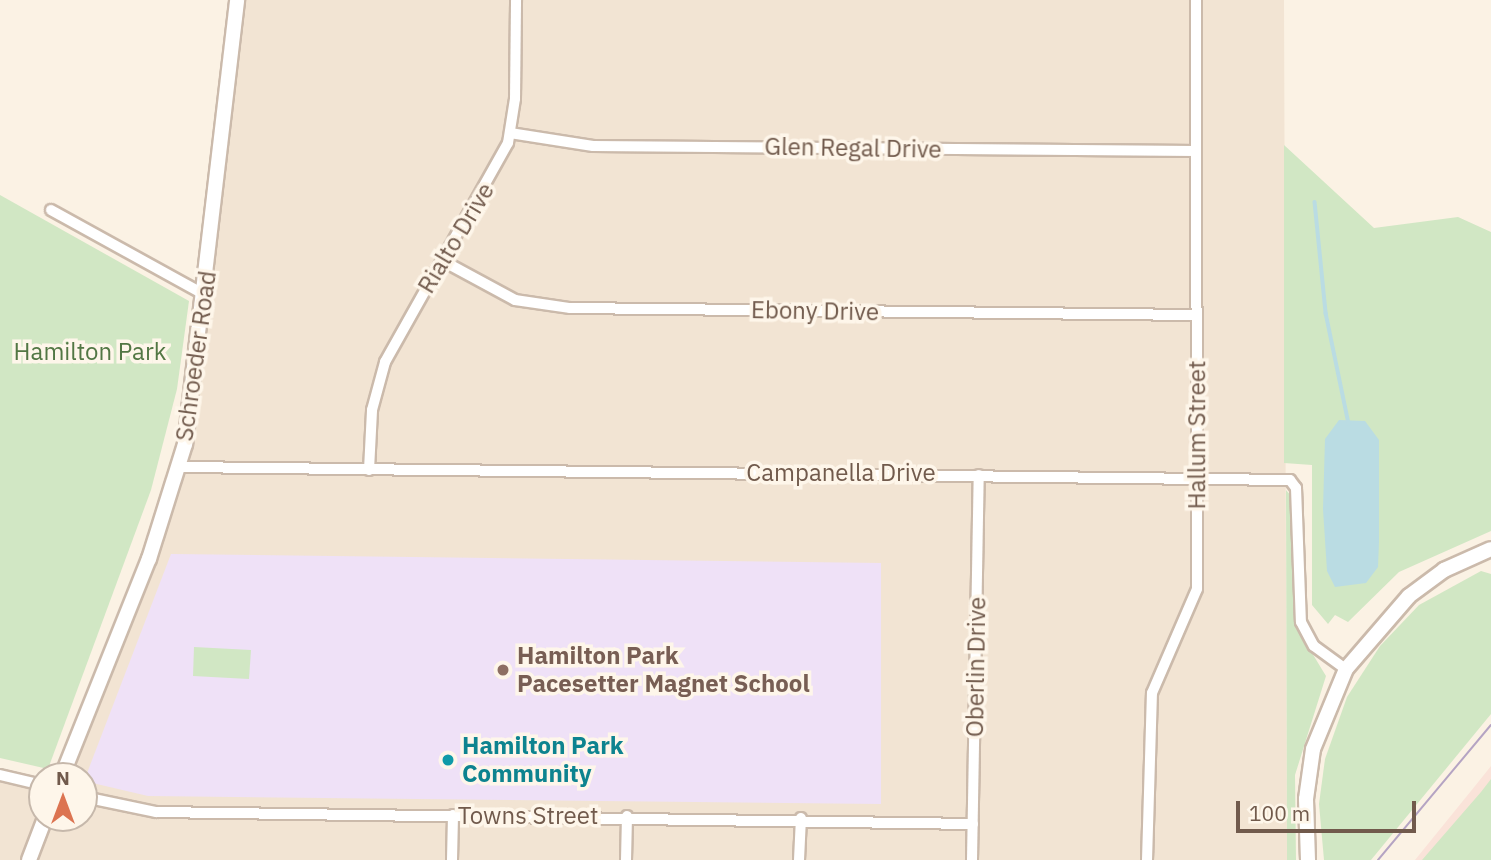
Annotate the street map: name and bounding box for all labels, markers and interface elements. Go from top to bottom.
street label: Glen Regal Drive [764,132,942,164]
street label: Rialto Drive [412,178,500,298]
street label: Schroeder Road [170,269,222,443]
street label: Ebony Drive [751,295,879,327]
park label: Hamilton Park [14,338,166,366]
street label: Hallum Street [1183,361,1211,509]
street label: Campanella Drive [746,459,936,487]
street label: Oberlin Drive [960,597,992,737]
place label: Hamilton Park Pacesetter Magnet School [517,642,810,698]
marker: Hamilton Park Pacesetter Magnet School [495,662,511,678]
place label: Hamilton Park Community [462,732,624,788]
marker: Hamilton Park Community [440,752,456,768]
north arrow [28,762,98,832]
text: N [56,766,70,790]
scale bar [1239,786,1419,830]
text: 100 m [1249,799,1310,827]
street label: Towns Street [458,802,598,830]

